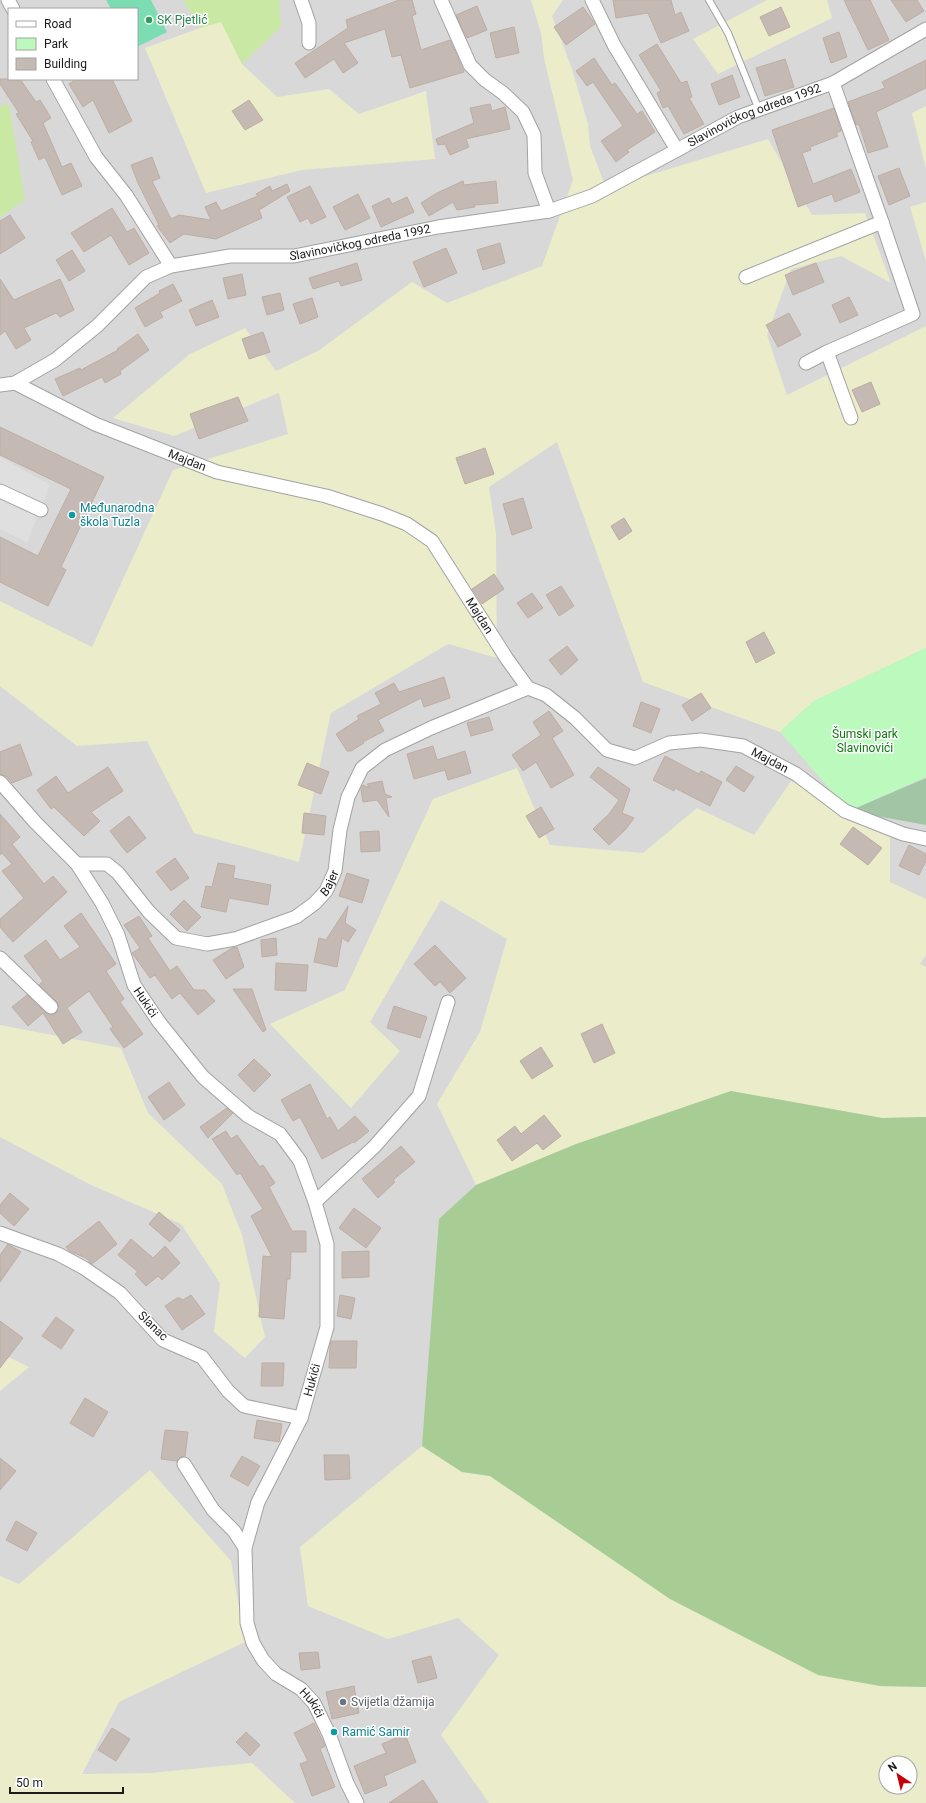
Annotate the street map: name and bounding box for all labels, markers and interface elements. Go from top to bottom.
legend [8,8,138,80]
place label: SK Pjetlić [157,13,207,27]
marker: SK Pjetlić [144,15,154,25]
text: Road [44,17,72,31]
text: Park [44,37,69,51]
text: Building [44,57,87,71]
street label: Slavinovičkog odreda 1992 [685,81,823,150]
street label: Slavinovičkog odreda 1992 [289,222,432,263]
street label: Majdan [166,446,208,474]
place label: Međunarodna škola Tuzla [80,501,155,529]
marker: Međunarodna škola Tuzla [67,510,77,520]
street label: Majdan [463,595,496,636]
park label: Šumski park Slavinovići [832,726,899,755]
street label: Majdan [749,745,791,776]
street label: Bajer [318,868,342,899]
street label: Hukići [131,985,161,1020]
street label: Slanac [135,1308,171,1344]
street label: Hukići [301,1362,323,1398]
street label: Hukići [297,1685,327,1720]
place label: Svijetla džamija [351,1695,435,1709]
marker: Svijetla džamija [338,1697,348,1707]
place label: Ramić Samir [342,1725,410,1739]
marker: Ramić Samir [329,1727,339,1737]
north arrow [878,1755,918,1795]
text: N [886,1760,900,1775]
scale bar [10,1769,123,1795]
text: 50 m [16,1776,43,1790]

